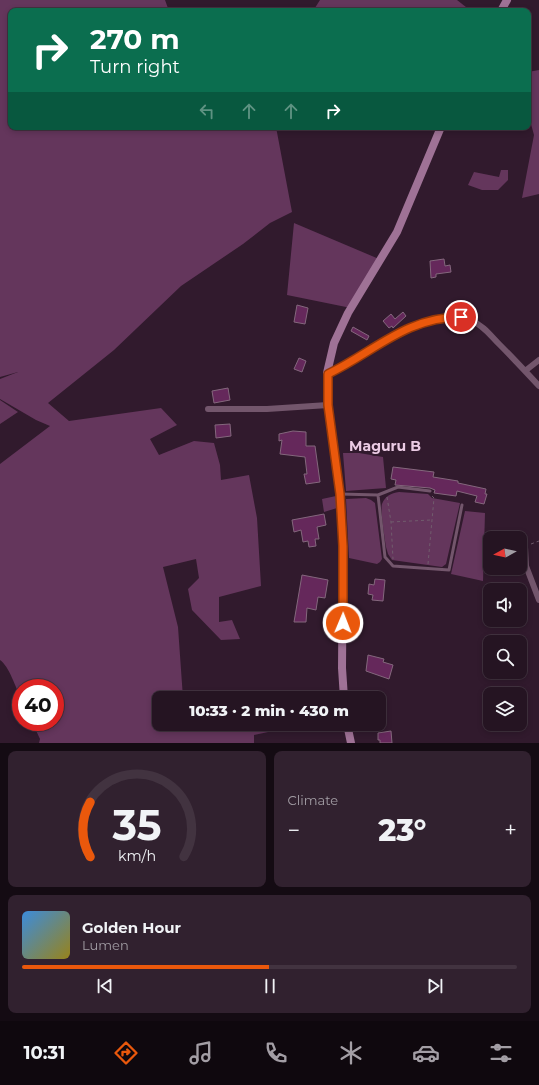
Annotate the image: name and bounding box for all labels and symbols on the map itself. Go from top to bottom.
pin [444,300,478,334]
district label: Maguru B [349,437,421,455]
north arrow [483,531,527,575]
position arrow [322,602,364,644]
speed limit sign: 40 [12,679,64,731]

